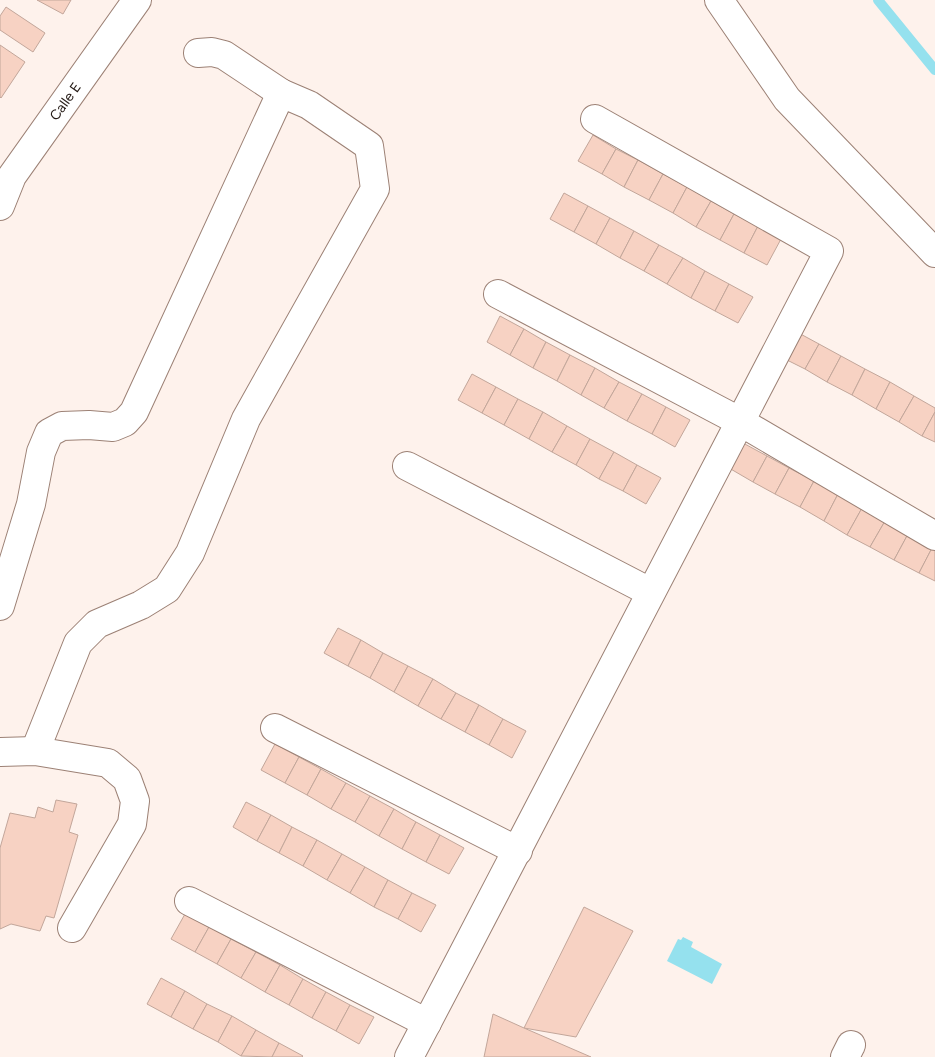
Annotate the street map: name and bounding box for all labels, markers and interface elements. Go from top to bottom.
street label: Calle E [46,79,84,124]

